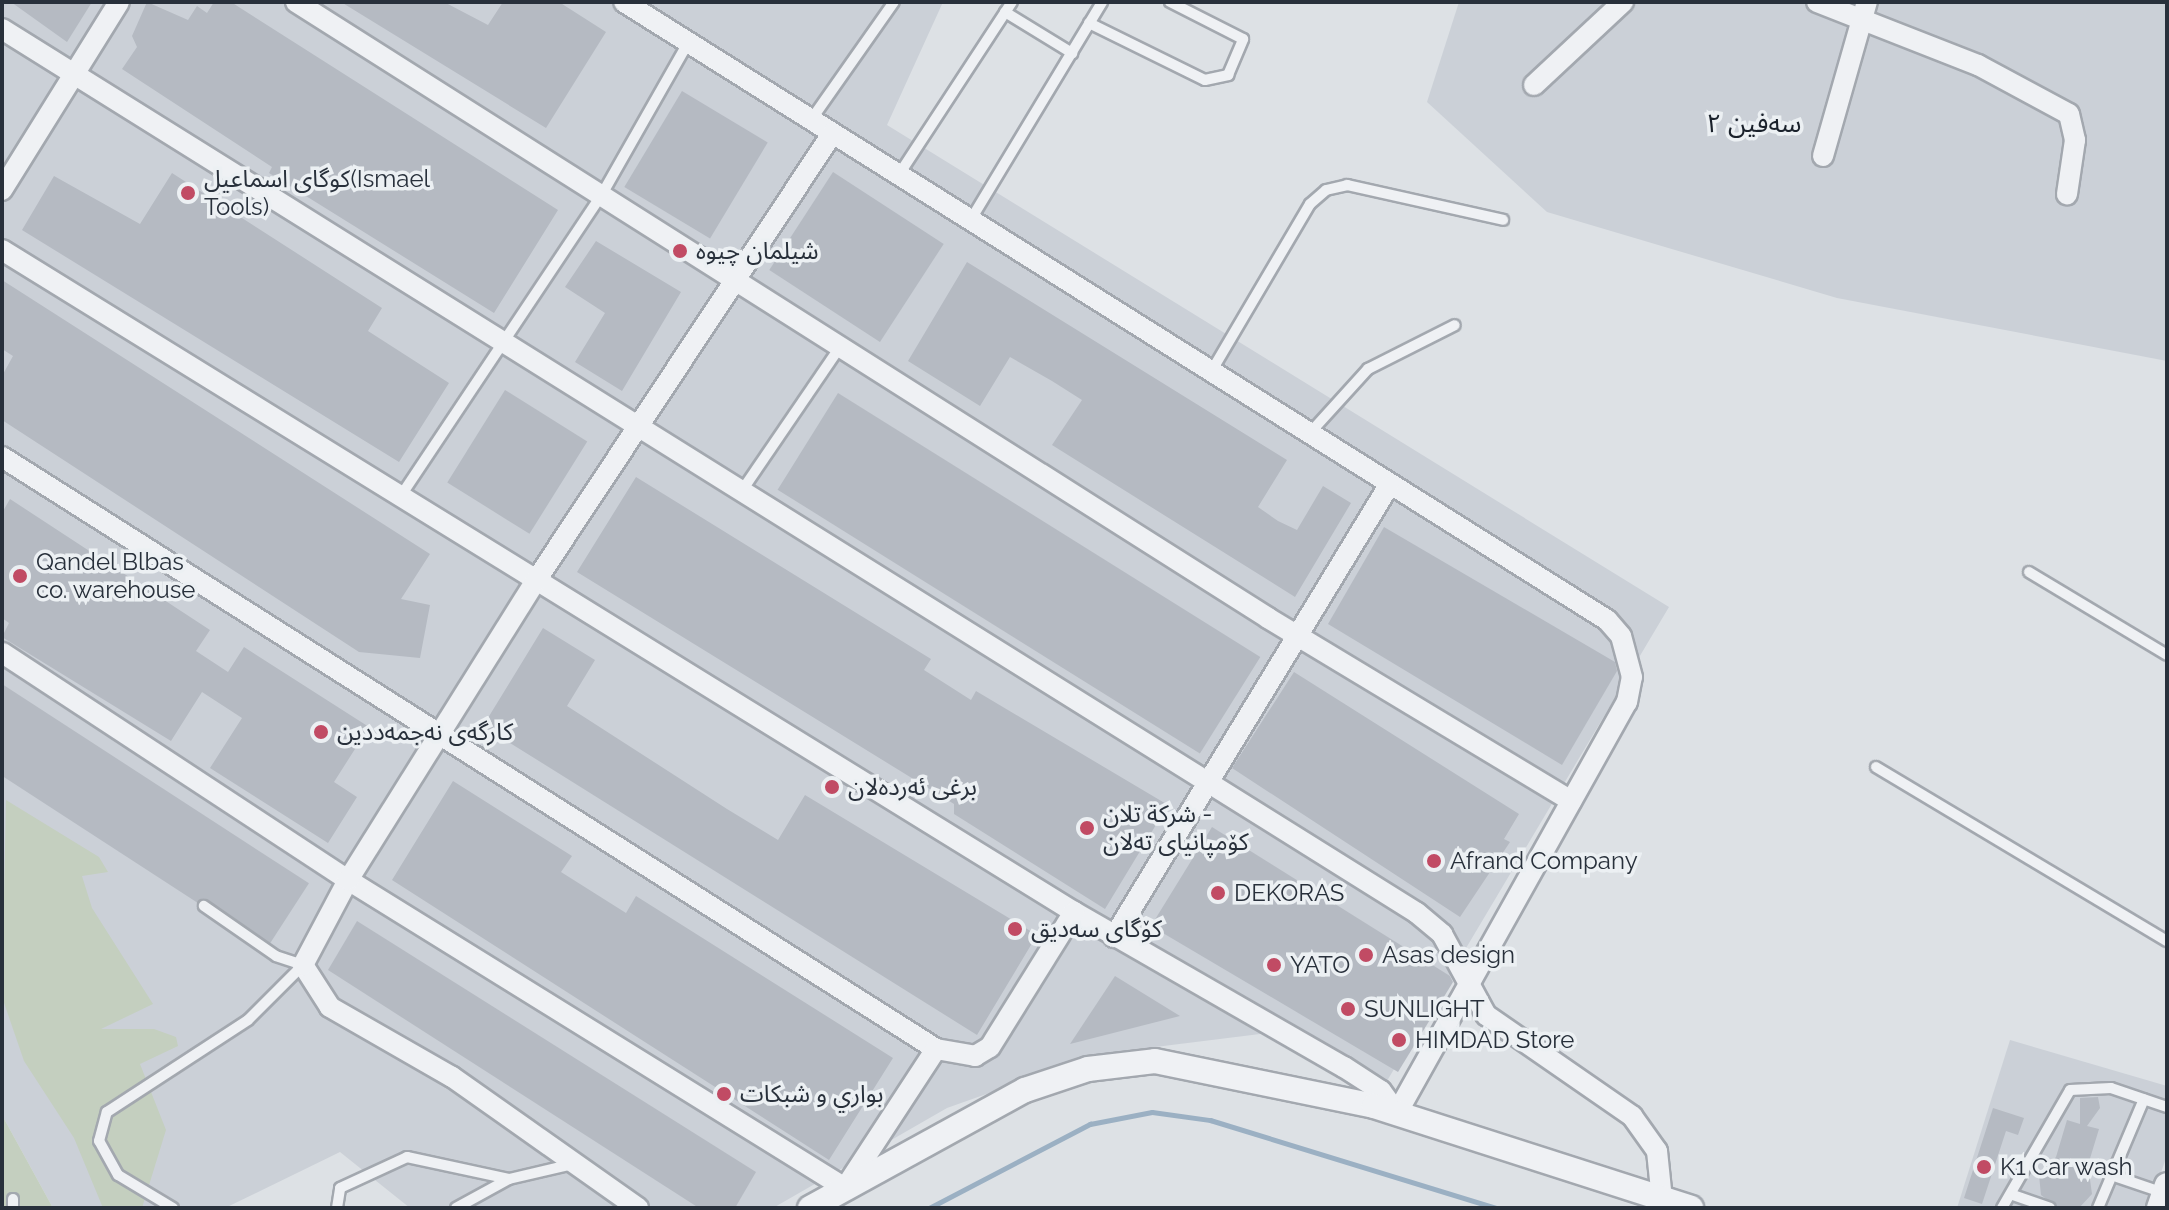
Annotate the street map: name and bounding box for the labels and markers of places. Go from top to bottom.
place label: كوگای اسماعیل(Ismael Tools) [204,165,430,221]
marker: كوگای اسماعیل(Ismael Tools) [179,184,197,202]
place label: شيلمان چیوه [696,237,819,265]
marker: شيلمان چیوه [671,242,689,260]
place label: Qandel Blbas co. warehouse [36,548,196,604]
marker: Qandel Blbas co. warehouse [11,567,29,585]
place label: کارگەی نەجمەددین [337,718,513,746]
marker: کارگەی نەجمەددین [312,723,330,741]
place label: برغی ئەردەلان [848,773,977,801]
marker: برغی ئەردەلان [823,778,841,796]
place label: شركة تلان - کۆمپانیای تەلان [1103,800,1249,856]
marker: شركة تلان - کۆمپانیای تەلان [1078,819,1096,837]
place label: Afrand Company [1450,847,1638,875]
marker: Afrand Company [1425,852,1443,870]
place label: DEKORAS [1234,879,1344,907]
marker: DEKORAS [1209,884,1227,902]
place label: کۆگای سەدیق [1031,915,1162,943]
marker: کۆگای سەدیق [1006,920,1024,938]
place label: Asas design [1382,941,1515,969]
marker: Asas design [1357,946,1375,964]
place label: YATO [1290,951,1350,979]
marker: YATO [1265,956,1283,974]
place label: SUNLIGHT [1364,995,1485,1023]
marker: SUNLIGHT [1339,1000,1357,1018]
place label: HIMDAD Store [1415,1026,1574,1054]
marker: HIMDAD Store [1390,1031,1408,1049]
place label: بواري و شبكات [740,1080,884,1108]
marker: بواري و شبكات [715,1085,733,1103]
place label: K1 Car wash [2000,1153,2134,1181]
marker: K1 Car wash [1975,1158,1993,1176]

